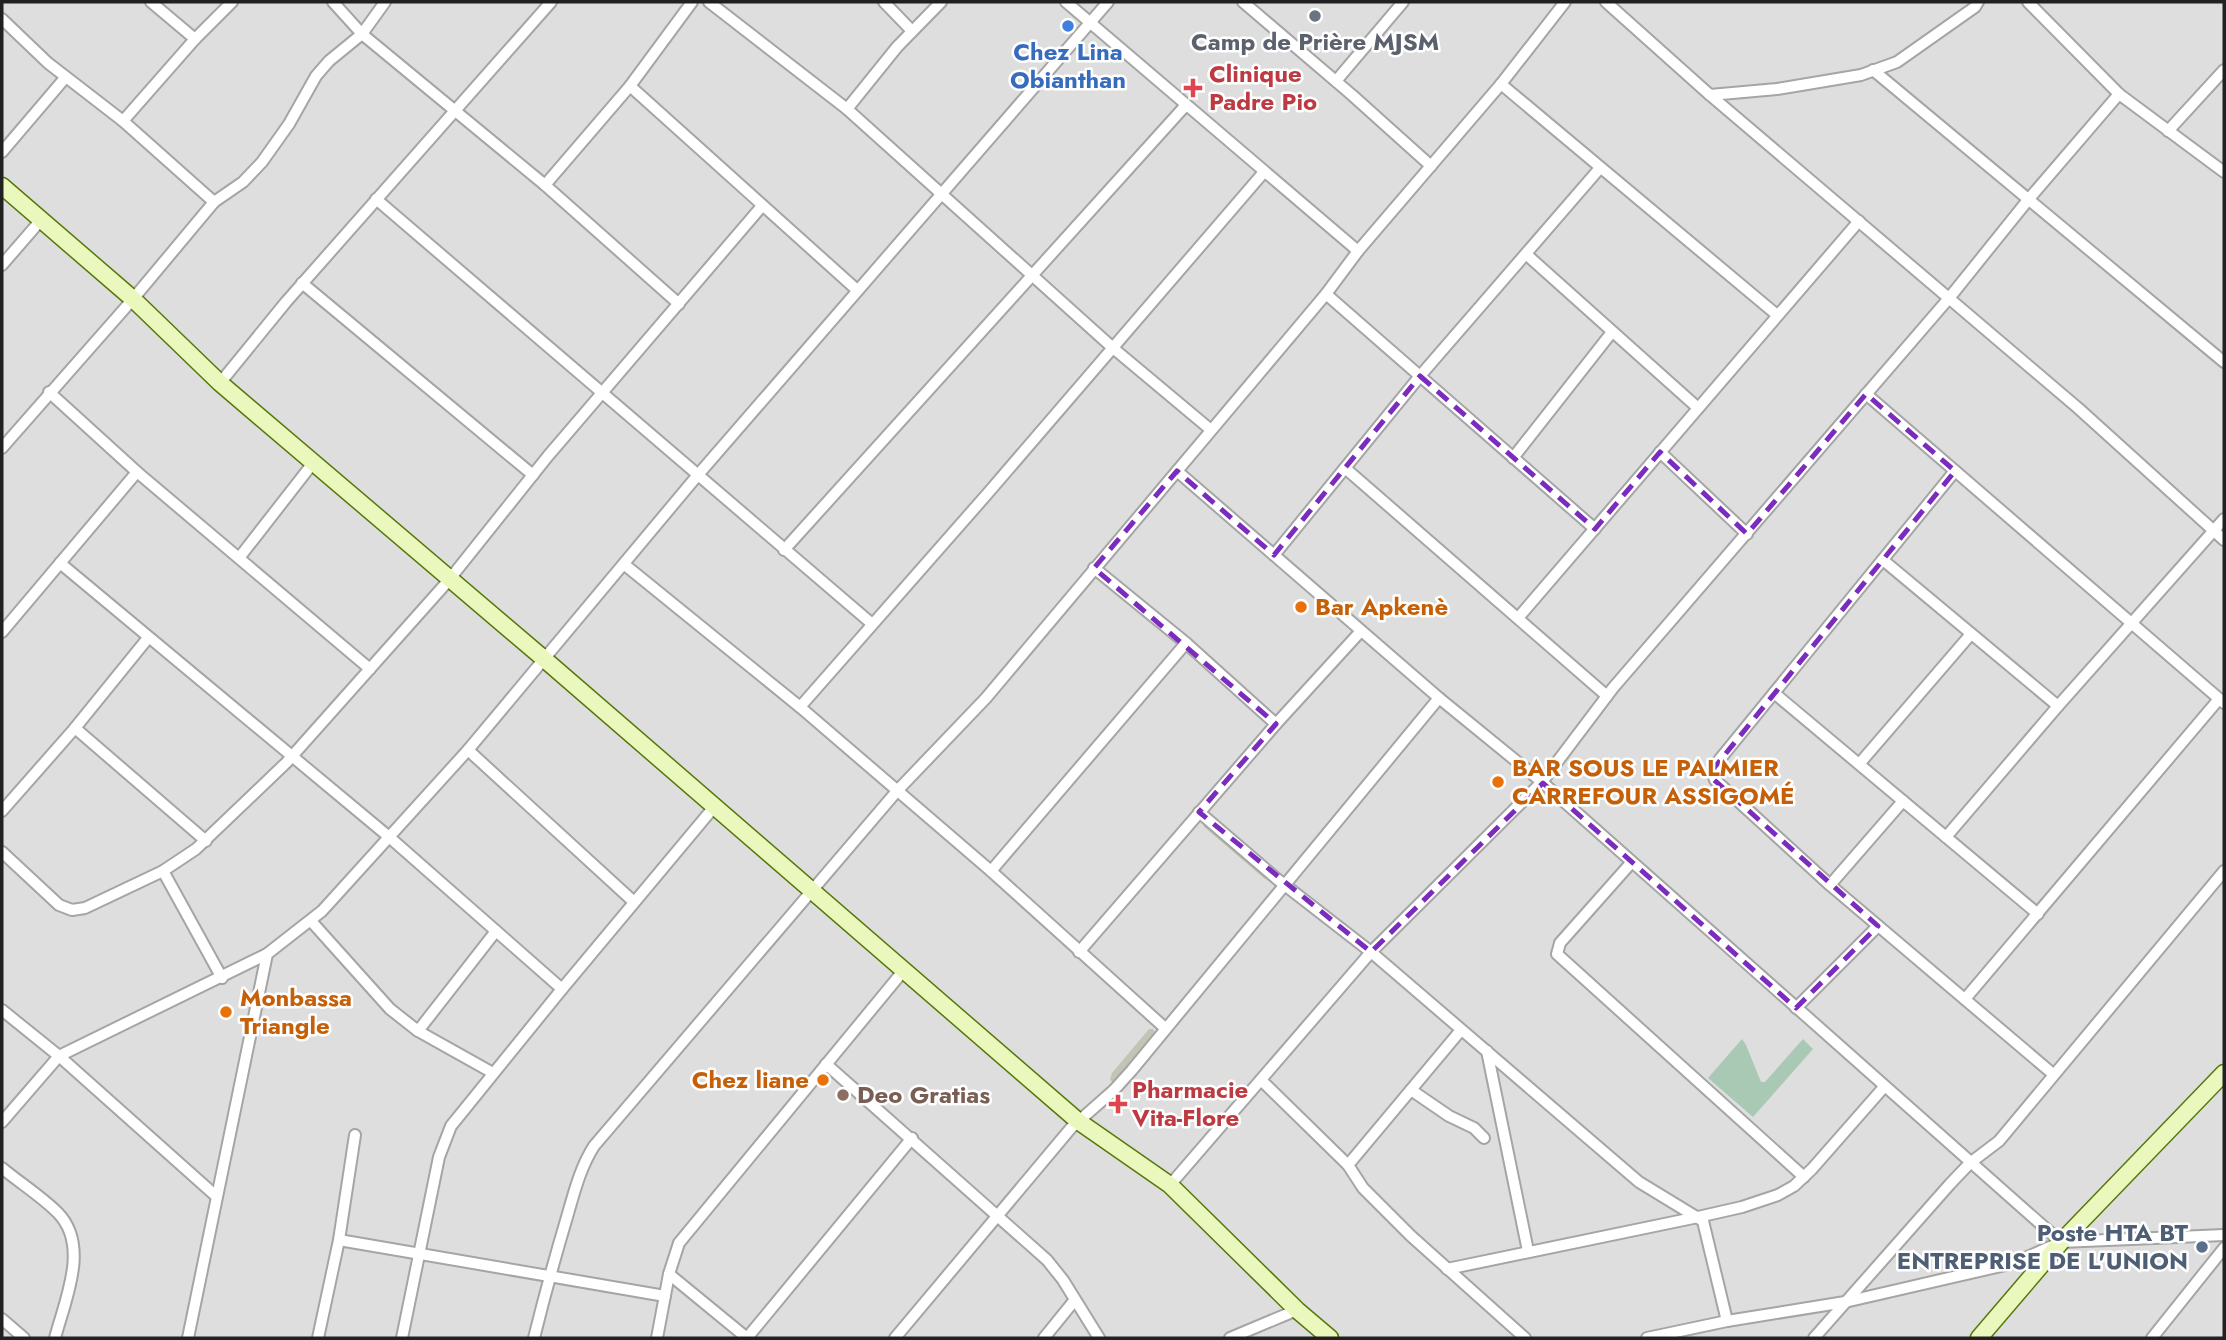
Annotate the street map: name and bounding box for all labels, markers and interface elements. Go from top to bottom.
marker: Camp de Prière MJSM [1307,8,1323,24]
marker: Chez Lina Obianthan [1060,18,1076,34]
place label: Camp de Prière MJSM [1191,24,1439,59]
place label: Chez Lina Obianthan [1010,34,1126,97]
place label: Clinique Padre Pio [1209,56,1317,119]
marker: Clinique Padre Pio [1183,78,1203,98]
place label: Bar Apkenè [1315,589,1448,624]
marker: Bar Apkenè [1293,599,1309,615]
place label: BAR SOUS LE PALMIER CARREFOUR ASSIGOMÉ [1512,750,1795,813]
marker: BAR SOUS LE PALMIER CARREFOUR ASSIGOMÉ [1490,774,1506,790]
place label: Monbassa Triangle [240,980,352,1043]
marker: Monbassa Triangle [218,1004,234,1020]
place label: Chez liane [692,1062,809,1097]
marker: Chez liane [815,1072,831,1088]
place label: Pharmacie Vita-Flore [1131,1072,1248,1135]
place label: Deo Gratias [857,1077,990,1112]
marker: Deo Gratias [835,1087,851,1103]
marker: Pharmacie Vita-Flore [1110,1096,1126,1112]
place label: Poste HTA BT ENTREPRISE DE L'UNION [1897,1215,2189,1278]
marker: Poste HTA BT ENTREPRISE DE L'UNION [2194,1239,2210,1255]

